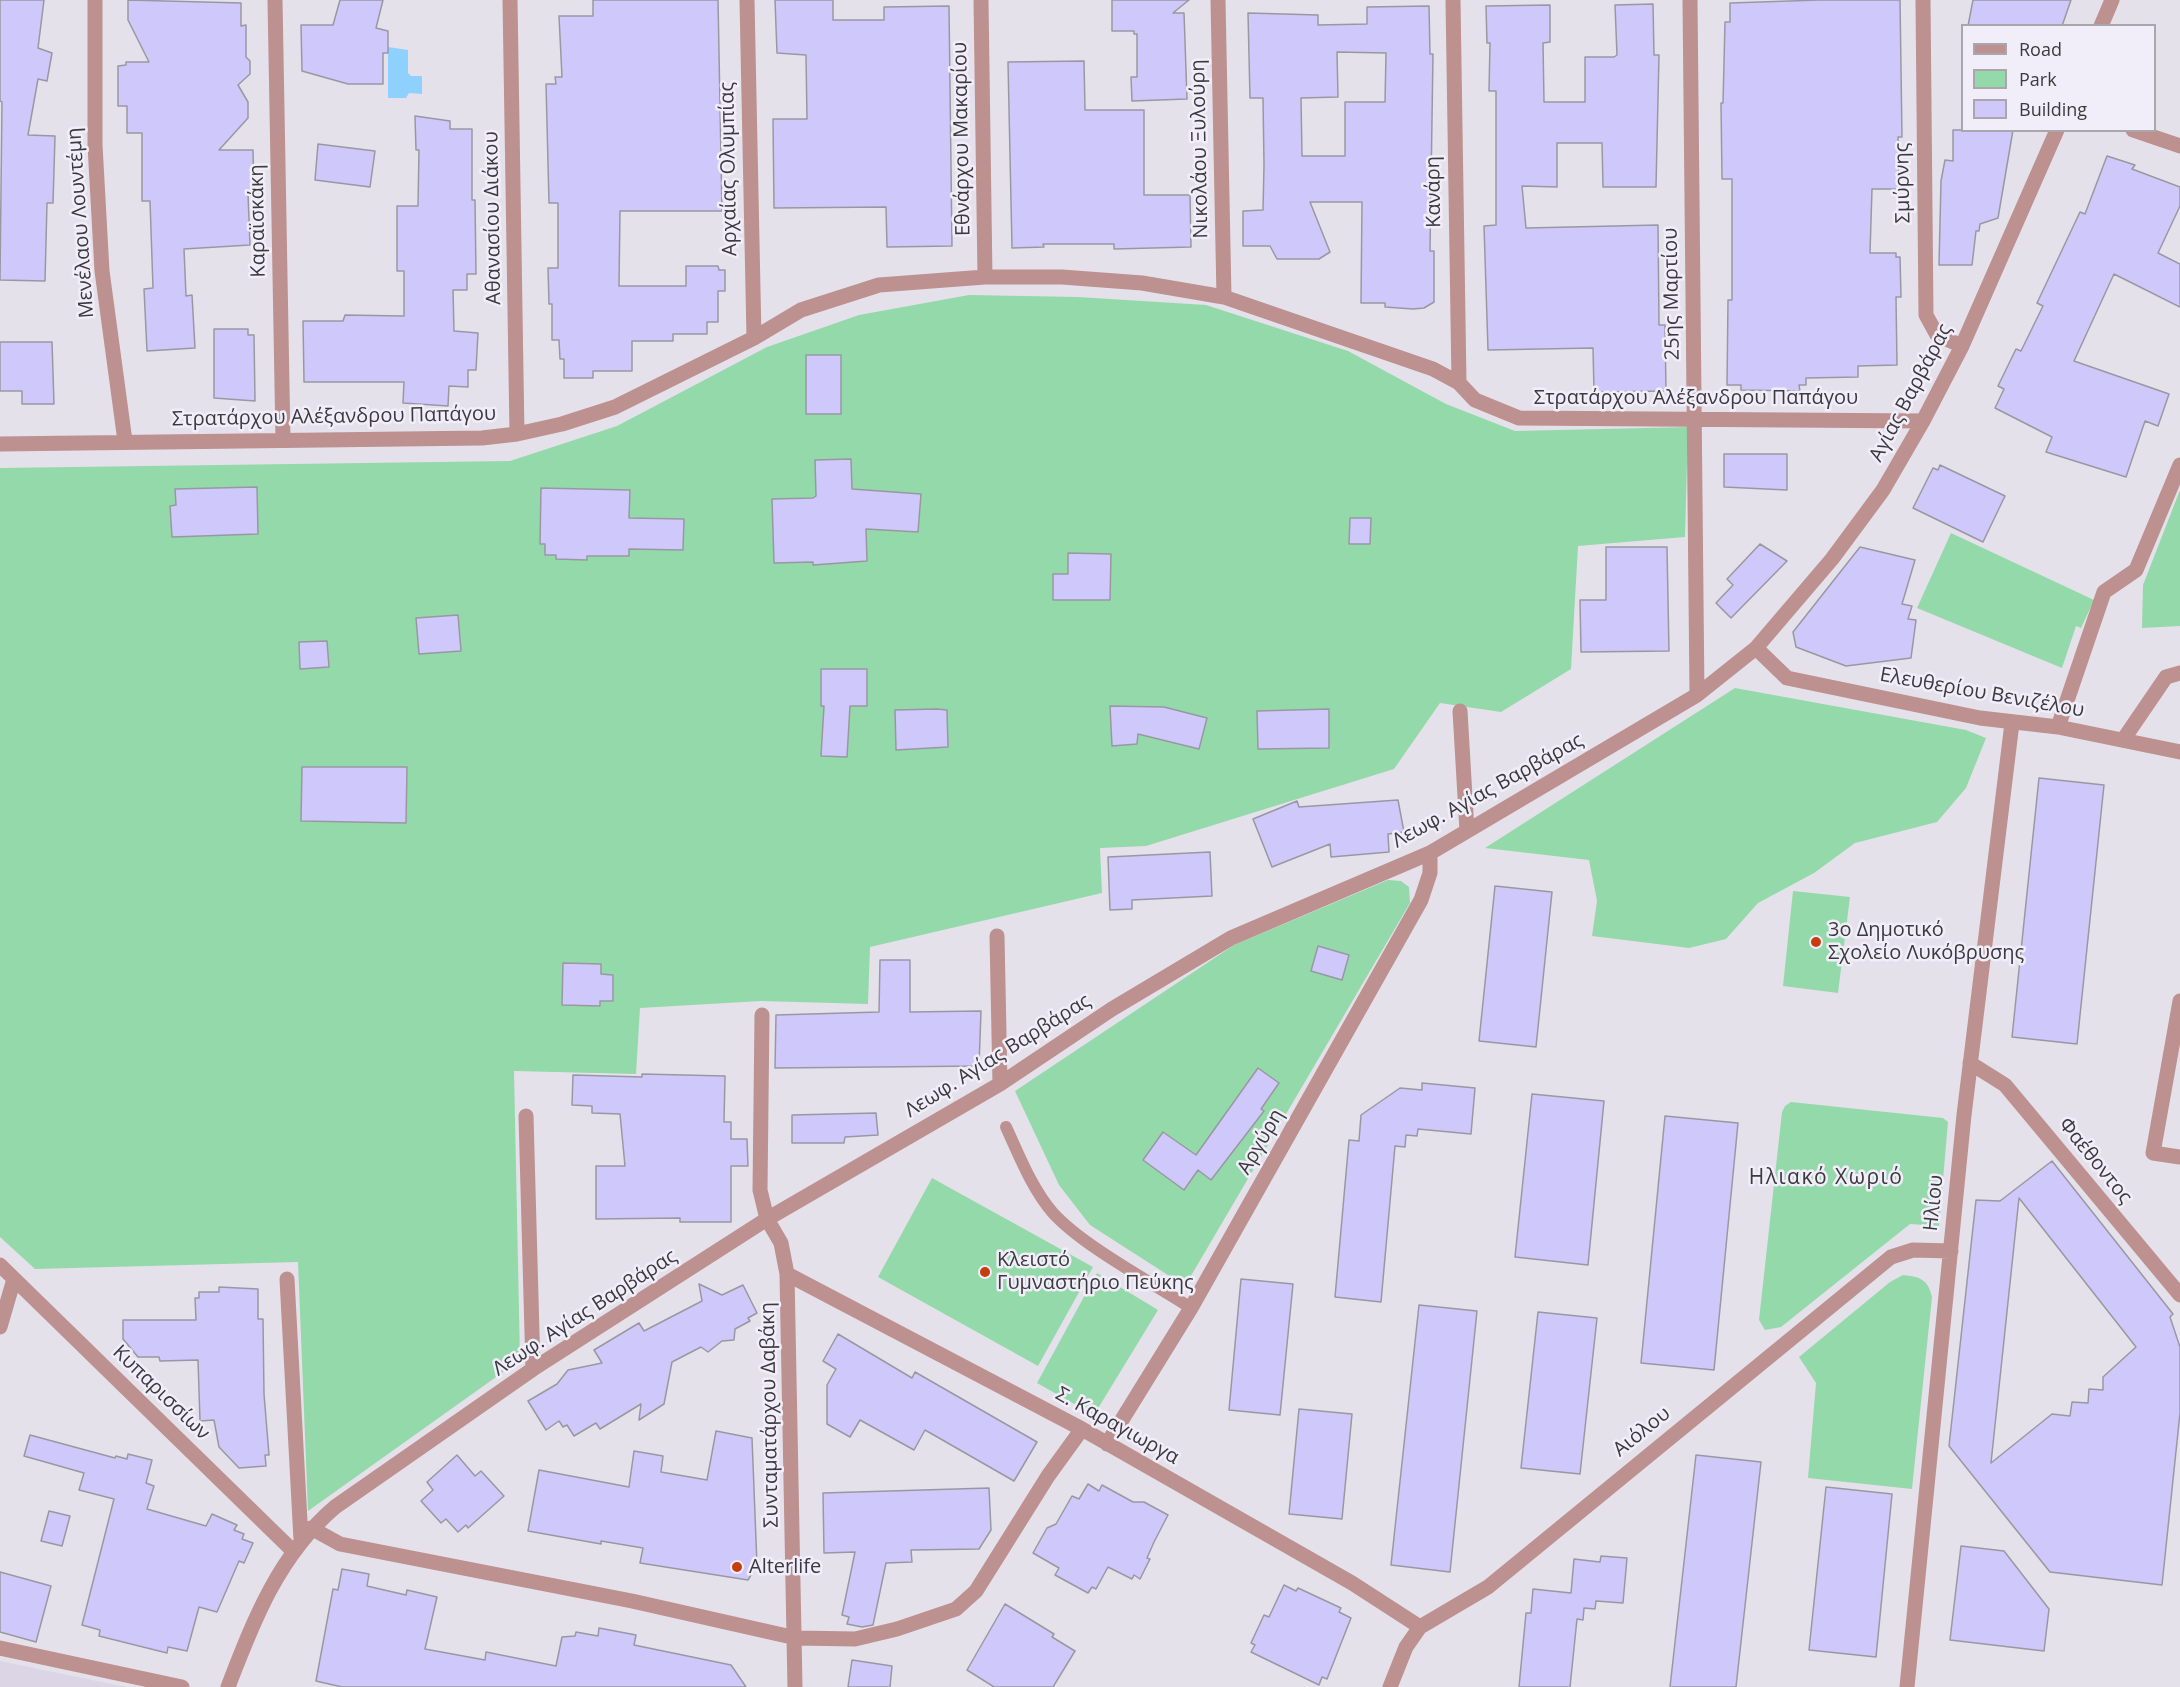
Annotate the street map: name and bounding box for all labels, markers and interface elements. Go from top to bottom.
legend [1961,24,2156,132]
text: Road [2019,37,2062,61]
street label: Εθνάρχου Μακαρίου [948,42,976,236]
street label: Νικολάου Ξυλούρη [1186,59,1214,239]
text: Park [2019,67,2057,91]
street label: Αρχαίας Ολυμπίας [715,82,743,256]
text: Building [2019,97,2087,121]
street label: Μενέλαου Λουντέμη [62,127,100,319]
street label: Αθανασίου Διάκου [479,131,507,305]
street label: Σμύρνης [1890,142,1916,224]
street label: Κανάρη [1421,156,1447,228]
street label: Καραϊσκάκη [245,164,271,278]
street label: 25ης Μαρτίου [1659,227,1685,361]
street label: Αγίας Βαρβάρας [1865,320,1957,466]
street label: Στρατάρχου Αλέξανδρου Παπάγου [1534,386,1858,410]
street label: Στρατάρχου Αλέξανδρου Παπάγου [172,402,496,432]
street label: Ελευθερίου Βενιζέλου [1878,663,2086,723]
street label: Λεωφ. Αγίας Βαρβάρας [1388,729,1588,853]
place label: 3ο Δημοτικό Σχολείο Λυκόβρυσης [1828,918,2024,965]
marker: 3ο Δημοτικό Σχολείο Λυκόβρυσης [1809,935,1823,949]
street label: Λεωφ. Αγίας Βαρβάρας [901,989,1095,1123]
street label: Αργύρη [1233,1105,1289,1179]
street label: Φαέθοντος [2053,1113,2137,1209]
district label: Ηλιακό Χωριό [1749,1165,1903,1191]
street label: Ηλίου [1919,1174,1949,1232]
street label: Λεωφ. Αγίας Βαρβάρας [489,1245,681,1381]
place label: Κλειστό Γυμναστήριο Πεύκης [997,1248,1194,1295]
marker: Κλειστό Γυμναστήριο Πεύκης [978,1265,992,1279]
street label: Συνταματάρχου Δαβάκη [756,1302,784,1528]
street label: Κυπαρισσίων [107,1341,215,1445]
street label: Σ. Καραγιωργα [1051,1382,1183,1470]
street label: Αιόλου [1609,1402,1675,1462]
place label: Alterlife [749,1555,821,1579]
marker: Alterlife [730,1560,744,1574]

